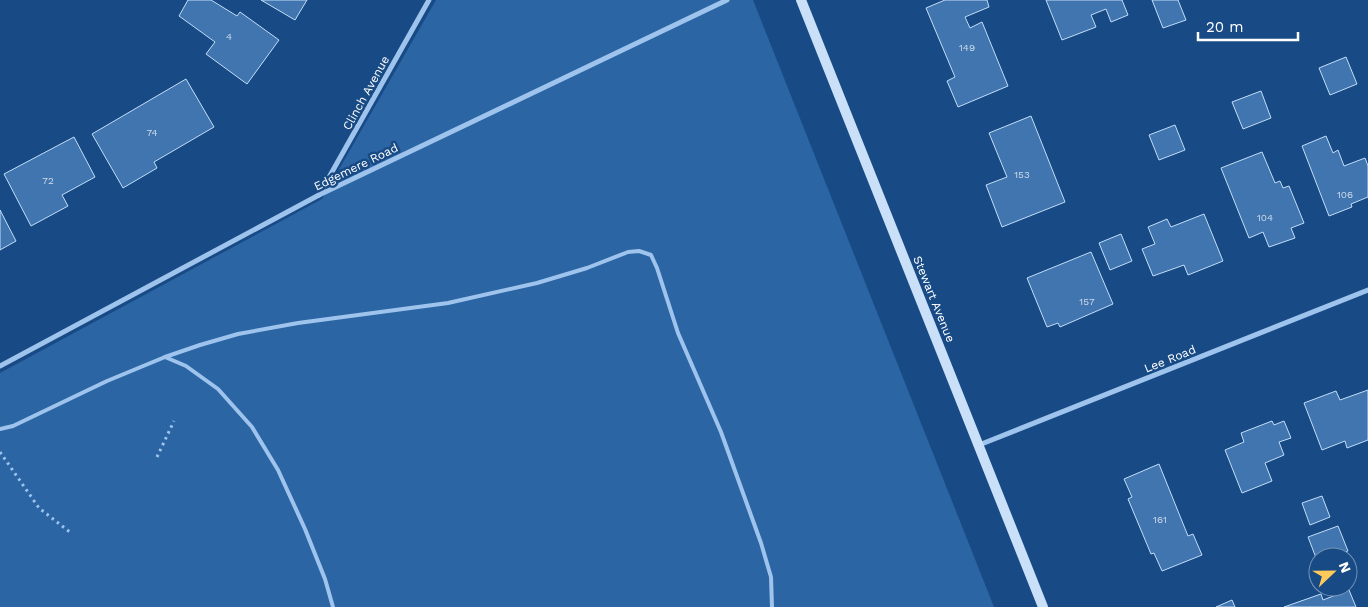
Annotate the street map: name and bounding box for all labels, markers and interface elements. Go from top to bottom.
scale bar [1198,10,1298,42]
text: 20 m [1206,18,1244,36]
house number: 4 [226,31,232,42]
house number: 149 [959,42,975,53]
street label: Clinch Avenue [340,53,392,133]
house number: 74 [146,127,158,138]
street label: Edgemere Road [312,141,400,193]
house number: 153 [1014,169,1030,180]
house number: 72 [42,175,54,186]
house number: 106 [1337,189,1353,200]
house number: 104 [1257,212,1273,223]
street label: Stewart Avenue [910,254,958,344]
house number: 157 [1079,296,1095,307]
street label: Lee Road [1142,342,1198,376]
house number: 161 [1153,514,1167,525]
north arrow [1308,547,1358,597]
text: N [1336,559,1354,575]

